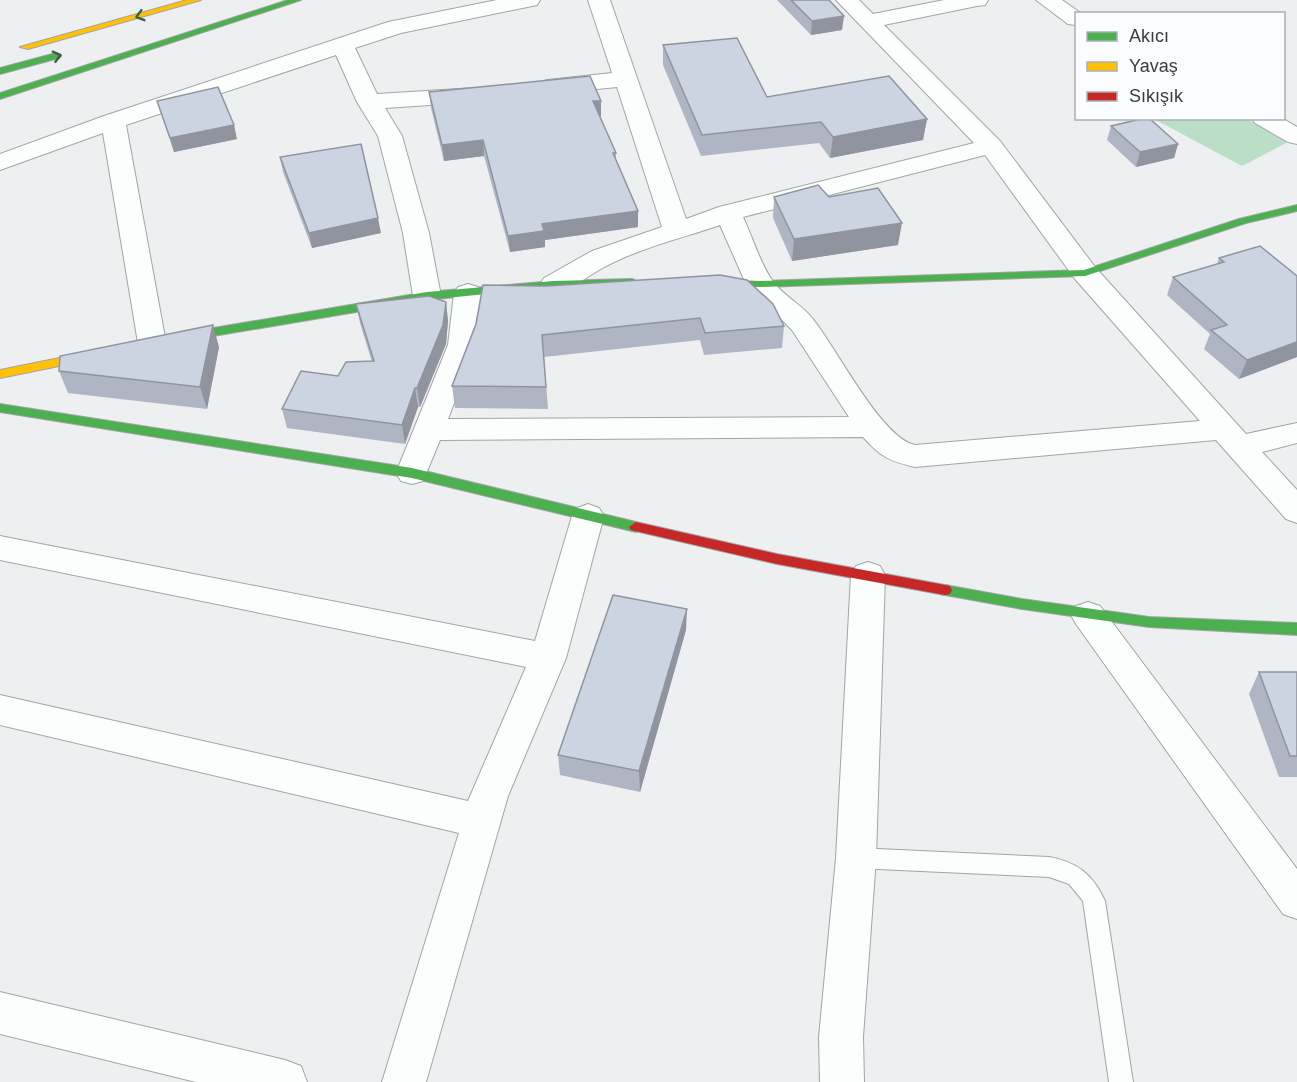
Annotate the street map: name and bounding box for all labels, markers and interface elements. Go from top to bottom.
one-way arrow [135,9,146,21]
legend [1075,12,1285,120]
text: Akıcı [1129,26,1169,46]
one-way arrow [51,51,61,64]
text: Yavaş [1129,56,1178,76]
text: Sıkışık [1129,86,1184,106]

